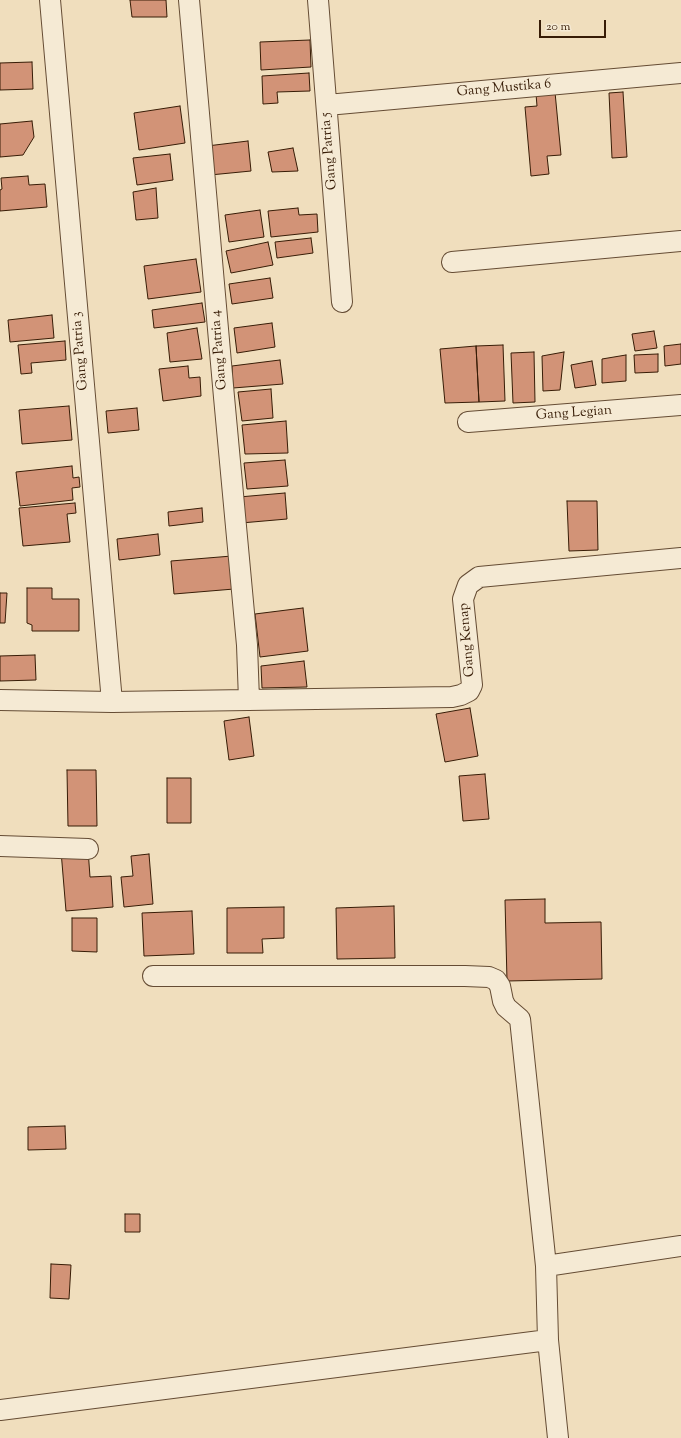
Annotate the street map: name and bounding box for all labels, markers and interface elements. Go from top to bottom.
scale bar [541,12,608,38]
text: 20 m [546,18,570,36]
street label: Gang Mustika 6 [456,76,552,102]
street label: Gang Patria 5 [318,111,342,191]
street label: Gang Patria 4 [208,309,232,391]
street label: Gang Patria 3 [69,311,93,391]
street label: Gang Legian [535,403,613,425]
street label: Gang Kenap [456,602,480,678]

